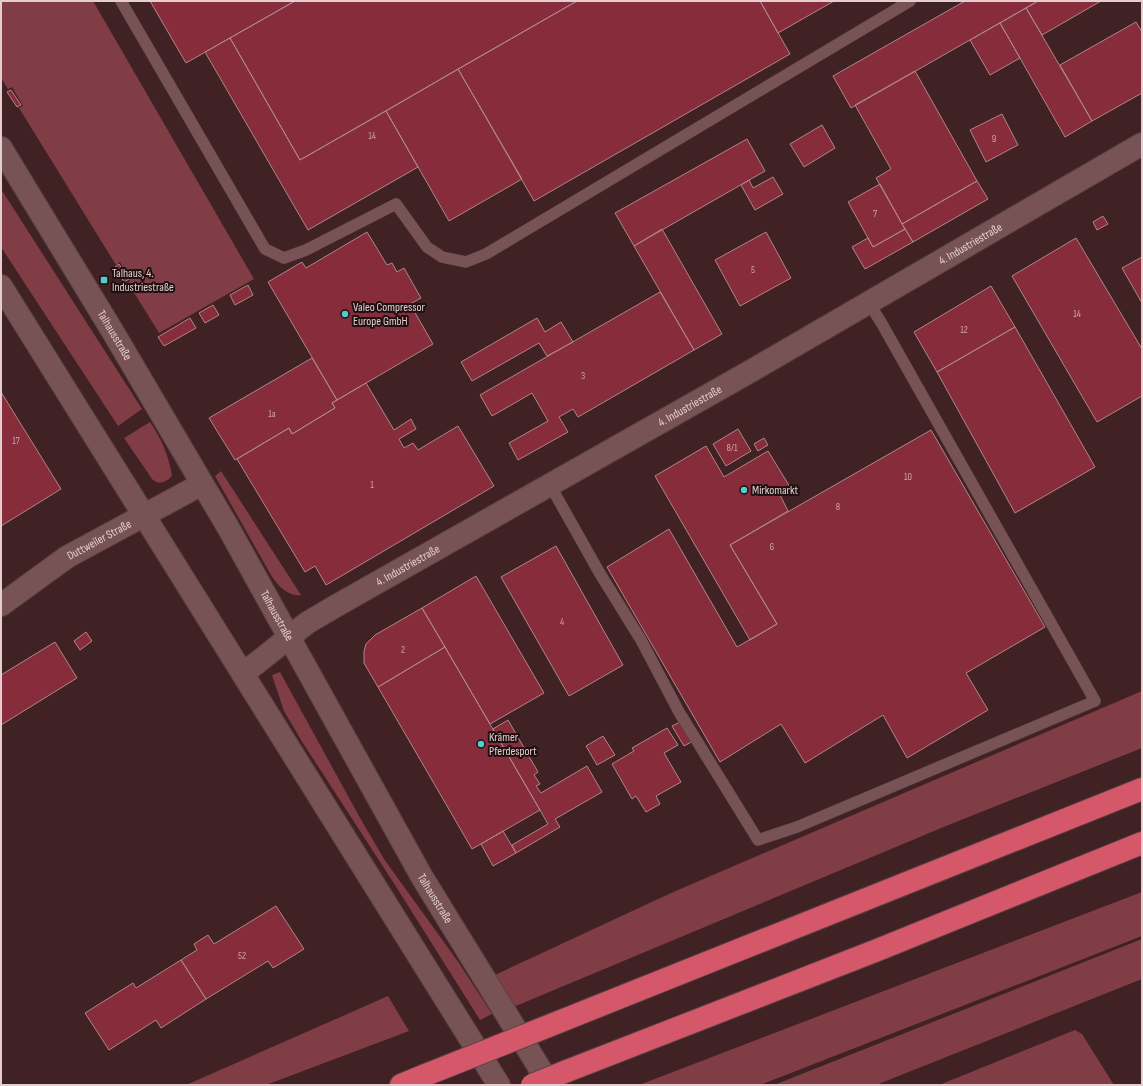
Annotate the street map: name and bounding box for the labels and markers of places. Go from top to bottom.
place label: Talhaus, 4. Industriestraße [112,266,174,295]
marker: Talhaus, 4. Industriestraße [99,275,109,285]
place label: Valeo Compressor Europe GmbH [353,300,425,329]
marker: Valeo Compressor Europe GmbH [340,309,350,319]
place label: Mirkomarkt [752,483,799,498]
marker: Mirkomarkt [739,485,749,495]
place label: Krämer Pferdesport [489,730,537,759]
marker: Krämer Pferdesport [476,739,486,749]

